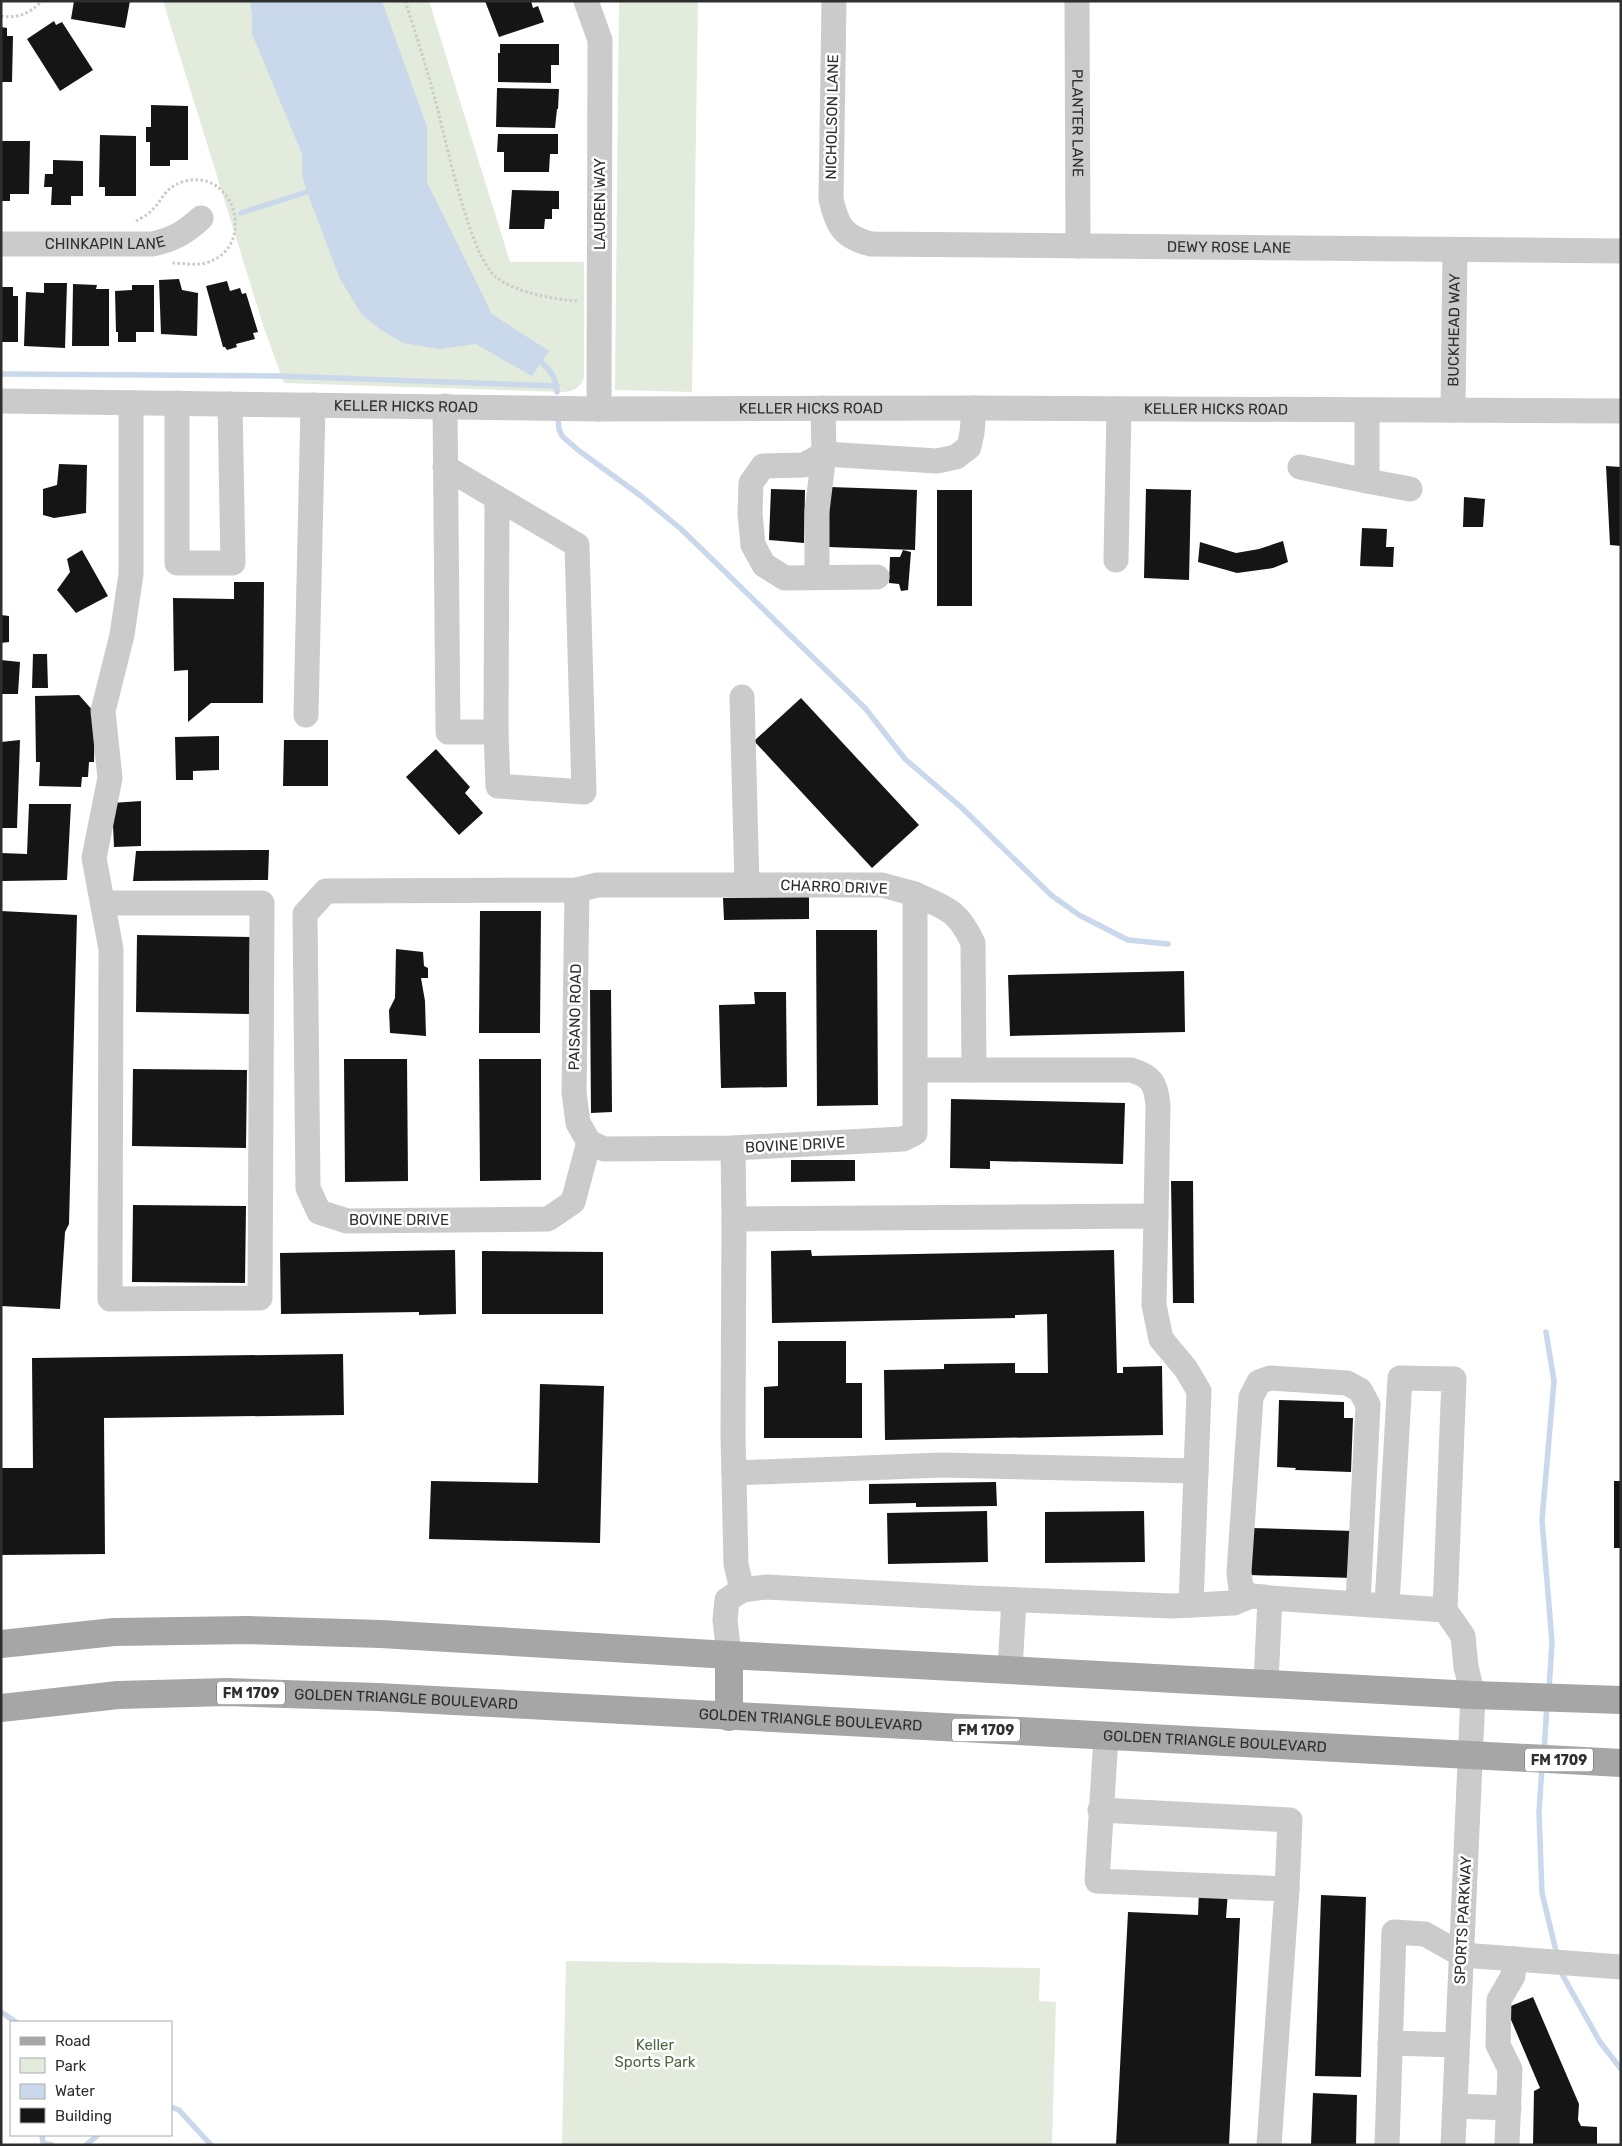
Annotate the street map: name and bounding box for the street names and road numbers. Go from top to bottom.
street label: NICHOLSON LANE [822,54,842,180]
street label: PLANTER LANE [1068,69,1087,177]
street label: LAUREN WAY [591,158,609,250]
street label: CHINKAPIN LANE [45,232,167,253]
street label: DEWY ROSE LANE [1167,238,1291,257]
street label: BUCKHEAD WAY [1444,273,1464,387]
street label: KELLER HICKS ROAD [334,396,478,416]
street label: KELLER HICKS ROAD [739,399,883,418]
street label: KELLER HICKS ROAD [1144,400,1288,418]
street label: CHARRO DRIVE [780,876,888,898]
street label: PAISANO ROAD [565,963,585,1071]
street label: BOVINE DRIVE [745,1133,845,1157]
street label: BOVINE DRIVE [349,1211,449,1229]
road number: FM 1709 [217,1682,285,1705]
street label: GOLDEN TRIANGLE BOULEVARD [294,1685,518,1713]
street label: GOLDEN TRIANGLE BOULEVARD [698,1705,923,1735]
road number: FM 1709 [952,1718,1020,1742]
street label: GOLDEN TRIANGLE BOULEVARD [1103,1727,1327,1756]
road number: FM 1709 [1525,1748,1593,1772]
street label: SPORTS PARKWAY [1451,1855,1475,1985]

